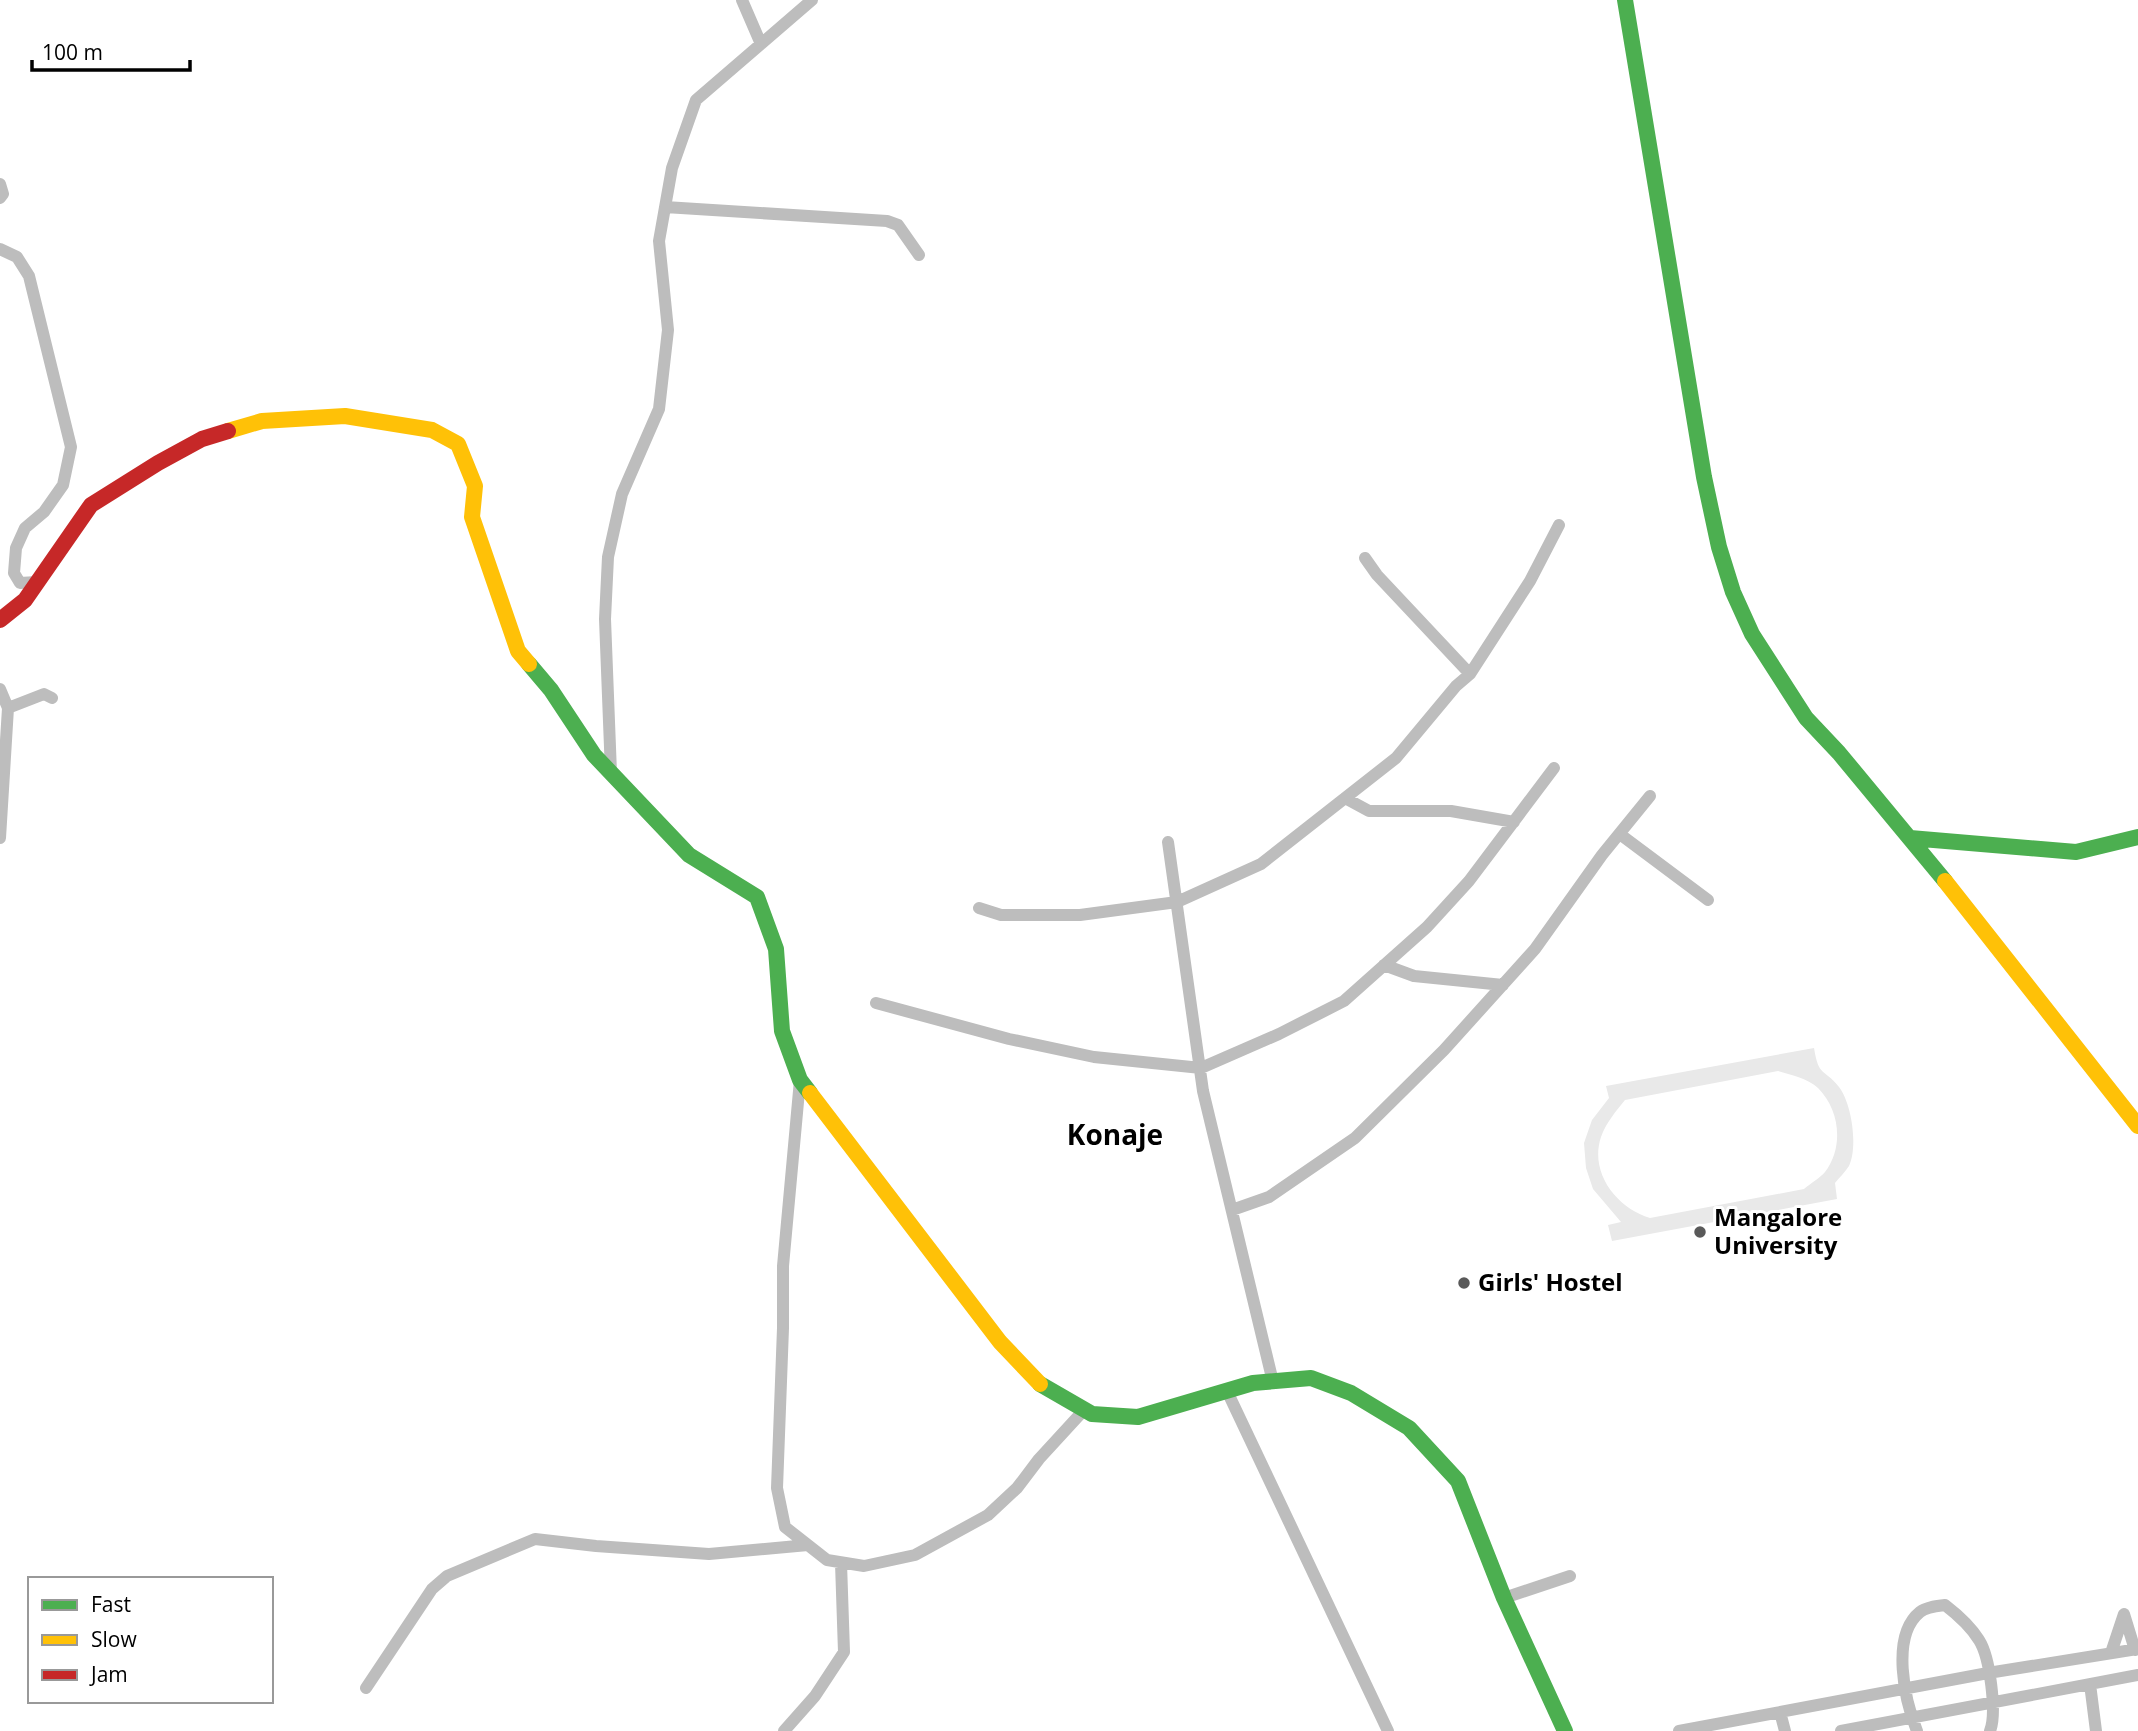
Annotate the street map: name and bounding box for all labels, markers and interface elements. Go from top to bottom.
scale bar [32,28,189,72]
text: 100 m [42,38,103,66]
district label: Konaje [1067,1115,1163,1153]
place label: Mangalore University [1714,1200,1842,1261]
marker: Mangalore University [1692,1224,1708,1240]
place label: Girls' Hostel [1478,1265,1623,1298]
marker: Girls' Hostel [1456,1275,1472,1291]
legend [28,1577,273,1703]
text: Fast [91,1590,131,1618]
text: Slow [91,1625,137,1653]
text: Jam [89,1660,128,1688]

